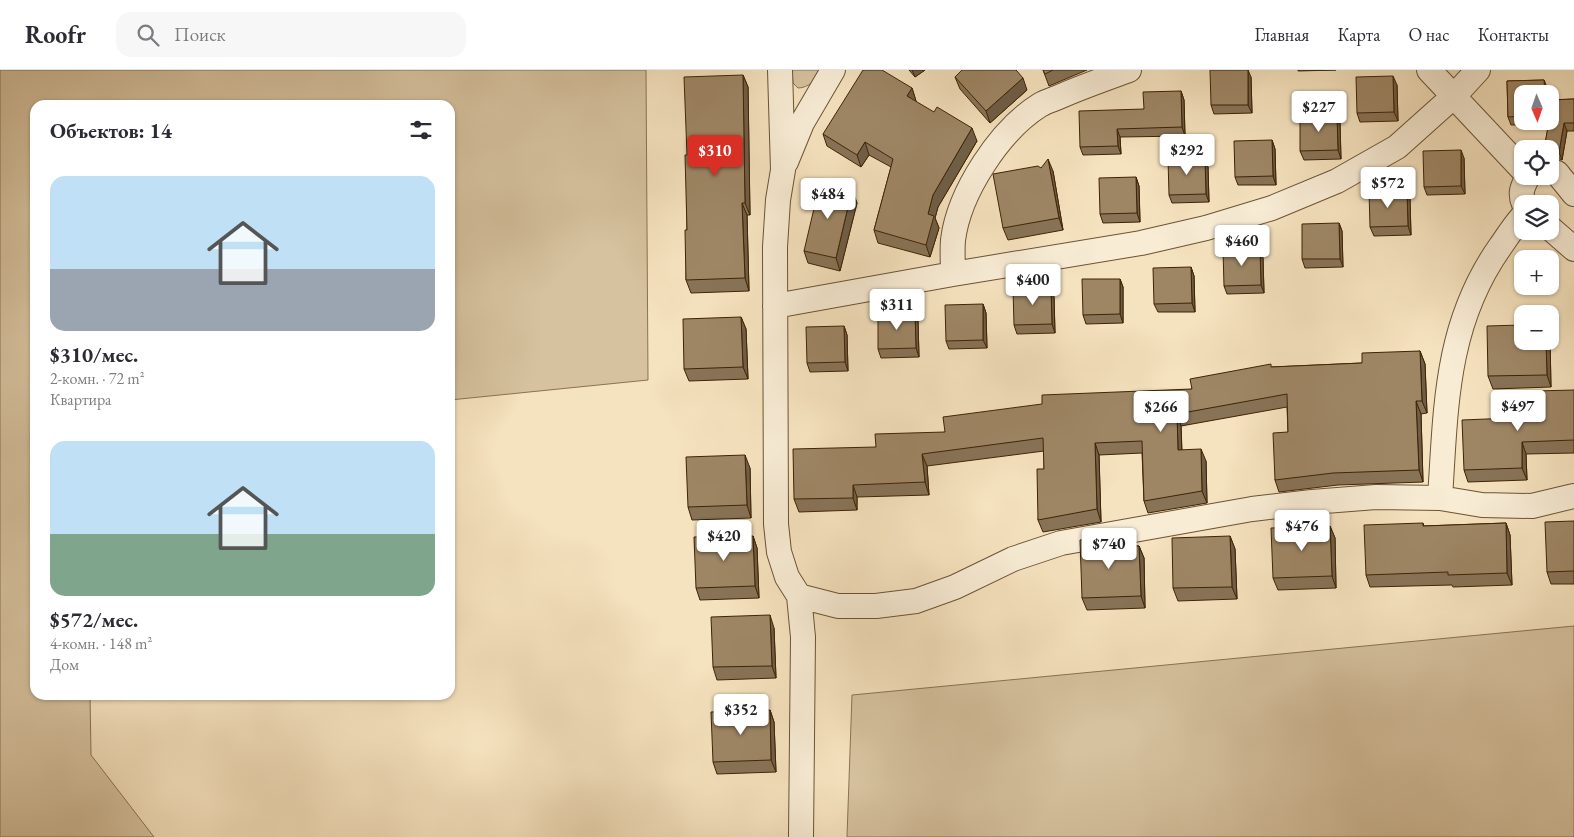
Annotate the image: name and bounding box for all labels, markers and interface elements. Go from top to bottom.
search box [116,12,466,57]
text: Roofr [25,19,86,50]
icon: search [134,21,162,49]
text: Поиск [174,22,226,47]
text: Главная [1255,23,1309,46]
text: Карта [1337,23,1380,46]
text: О нас [1408,23,1450,46]
text: Контакты [1478,23,1549,46]
north arrow [1514,85,1559,130]
map controls [1514,85,1559,350]
pin: $227 [1289,90,1349,133]
text: $227 [1303,96,1335,117]
icon: filters [407,116,435,144]
text: Объектов: 14 [50,117,172,144]
pin: $310 [685,134,745,177]
pin: $292 [1157,134,1217,176]
text: $292 [1171,139,1203,160]
text: $310 [699,140,731,161]
button: locate [1514,140,1559,185]
pin: $572 [1358,166,1418,209]
text: $572 [1372,172,1404,193]
pin: $484 [798,178,858,220]
text: $484 [812,183,844,204]
button: layers [1514,195,1559,240]
icon: home [198,208,288,298]
pin: $460 [1212,224,1272,267]
text: $460 [1226,230,1258,251]
button: + [1514,250,1559,295]
pin: $400 [1003,264,1063,306]
text: $400 [1017,269,1049,290]
pin: $311 [867,288,927,331]
text: $311 [881,294,913,315]
button: − [1514,305,1559,350]
text: $310/мес. [50,341,138,368]
text: 2-комн. · 72 m² [50,368,145,389]
text: Квартира [50,389,111,410]
pin: $266 [1131,390,1191,433]
pin: $497 [1488,390,1548,432]
text: $497 [1502,395,1534,416]
text: $266 [1145,396,1177,417]
icon: home [198,473,288,563]
pin: $476 [1272,510,1332,552]
text: $476 [1286,515,1318,536]
pin: $420 [694,520,754,562]
text: $420 [708,525,740,546]
pin: $740 [1079,528,1139,570]
text: $740 [1093,533,1125,554]
text: $572/мес. [50,606,138,633]
text: 4-комн. · 148 m² [50,633,152,654]
text: Дом [50,654,79,675]
pin: $352 [711,694,771,736]
text: $352 [725,699,757,720]

